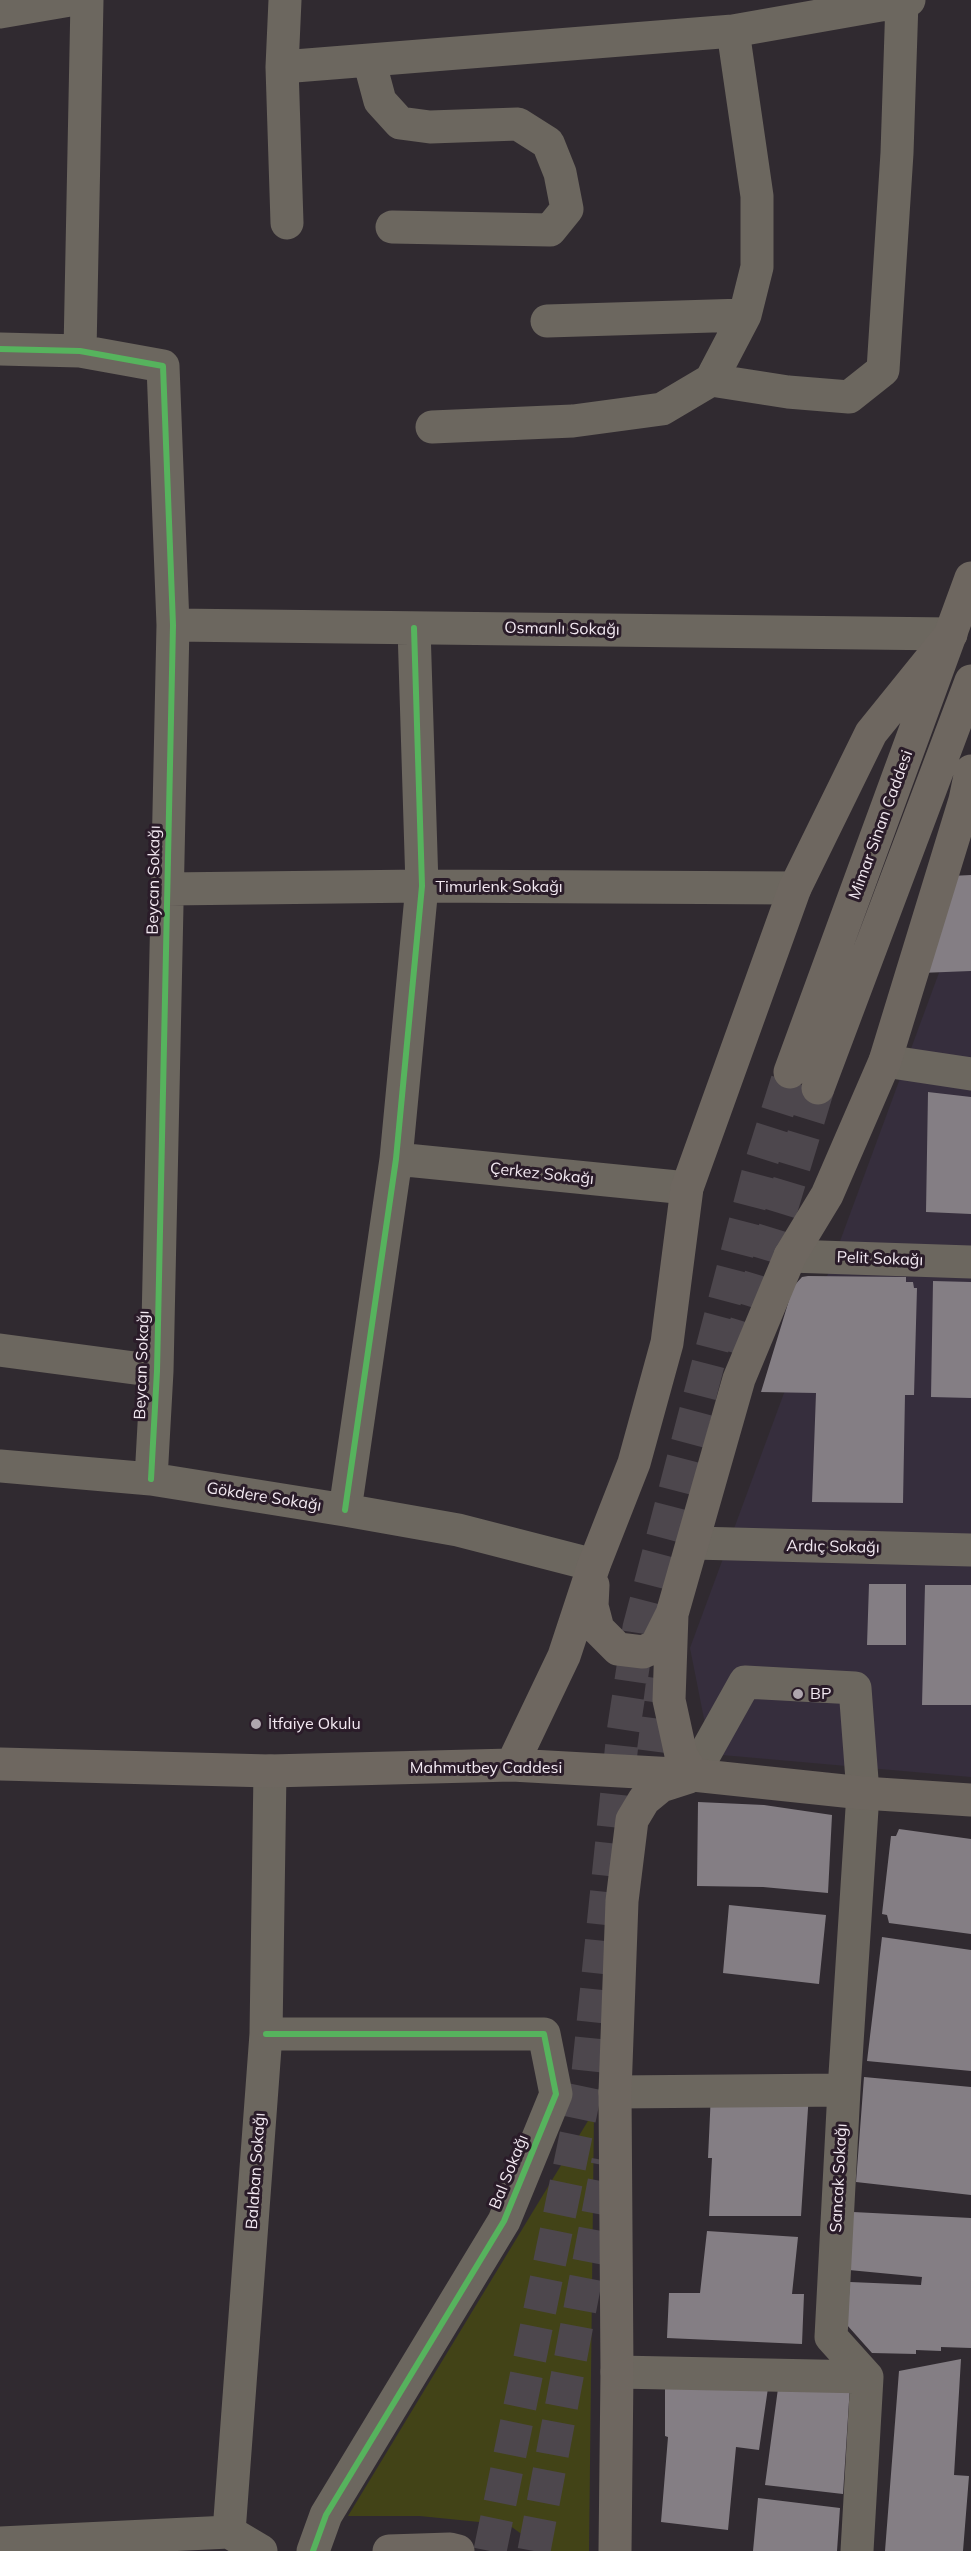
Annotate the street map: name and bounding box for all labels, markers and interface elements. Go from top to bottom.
street label: Osmanlı Sokağı [504,618,620,640]
street label: Mimar Sinan Caddesi [845,748,917,902]
street label: Beycan Sokağı [143,825,165,935]
street label: Timurlenk Sokağı [435,877,563,897]
street label: Çerkez Sokağı [489,1159,595,1189]
street label: Pelit Sokağı [836,1248,924,1270]
street label: Beycan Sokağı [131,1310,153,1420]
street label: Gökdere Sokağı [205,1478,323,1516]
street label: Ardıç Sokağı [786,1537,880,1557]
place label: BP [810,1684,831,1704]
marker: BP [791,1687,805,1701]
place label: İtfaiye Okulu [268,1714,361,1734]
marker: İtfaiye Okulu [249,1717,263,1731]
street label: Mahmutbey Caddesi [410,1758,562,1778]
street label: Balaban Sokağı [242,2112,270,2230]
street label: Sancak Sokağı [827,2123,851,2233]
street label: Bal Sokağı [485,2132,533,2212]

